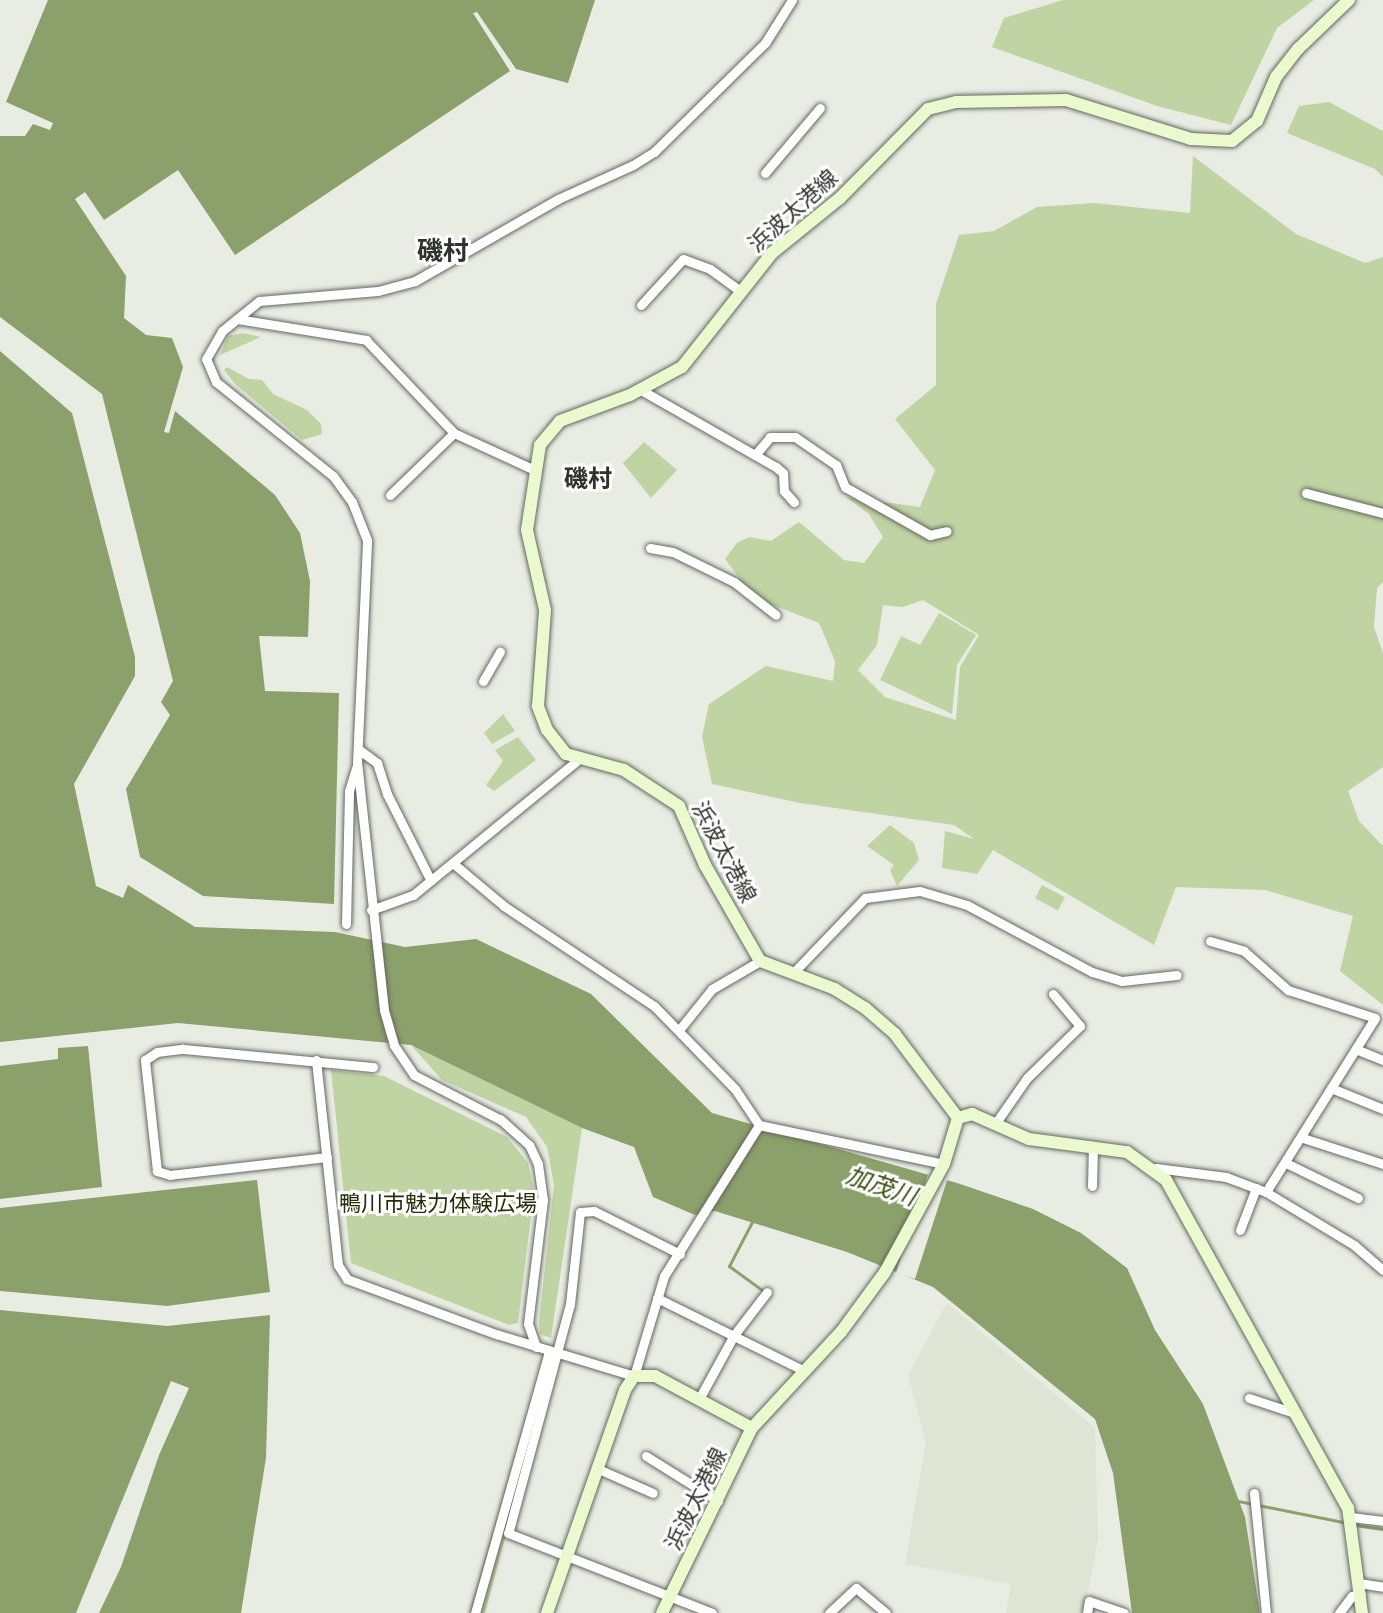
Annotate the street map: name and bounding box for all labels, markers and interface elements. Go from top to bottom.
street label: 浜波太港線 [743,164,843,258]
district label: 磯村 [417,236,469,268]
district label: 磯村 [564,466,612,494]
street label: 浜波太港線 [687,797,761,907]
water label: 加茂川 [842,1162,920,1212]
park label: 鴨川市魅力体験広場 [339,1191,537,1217]
street label: 浜波太港線 [660,1444,732,1554]

